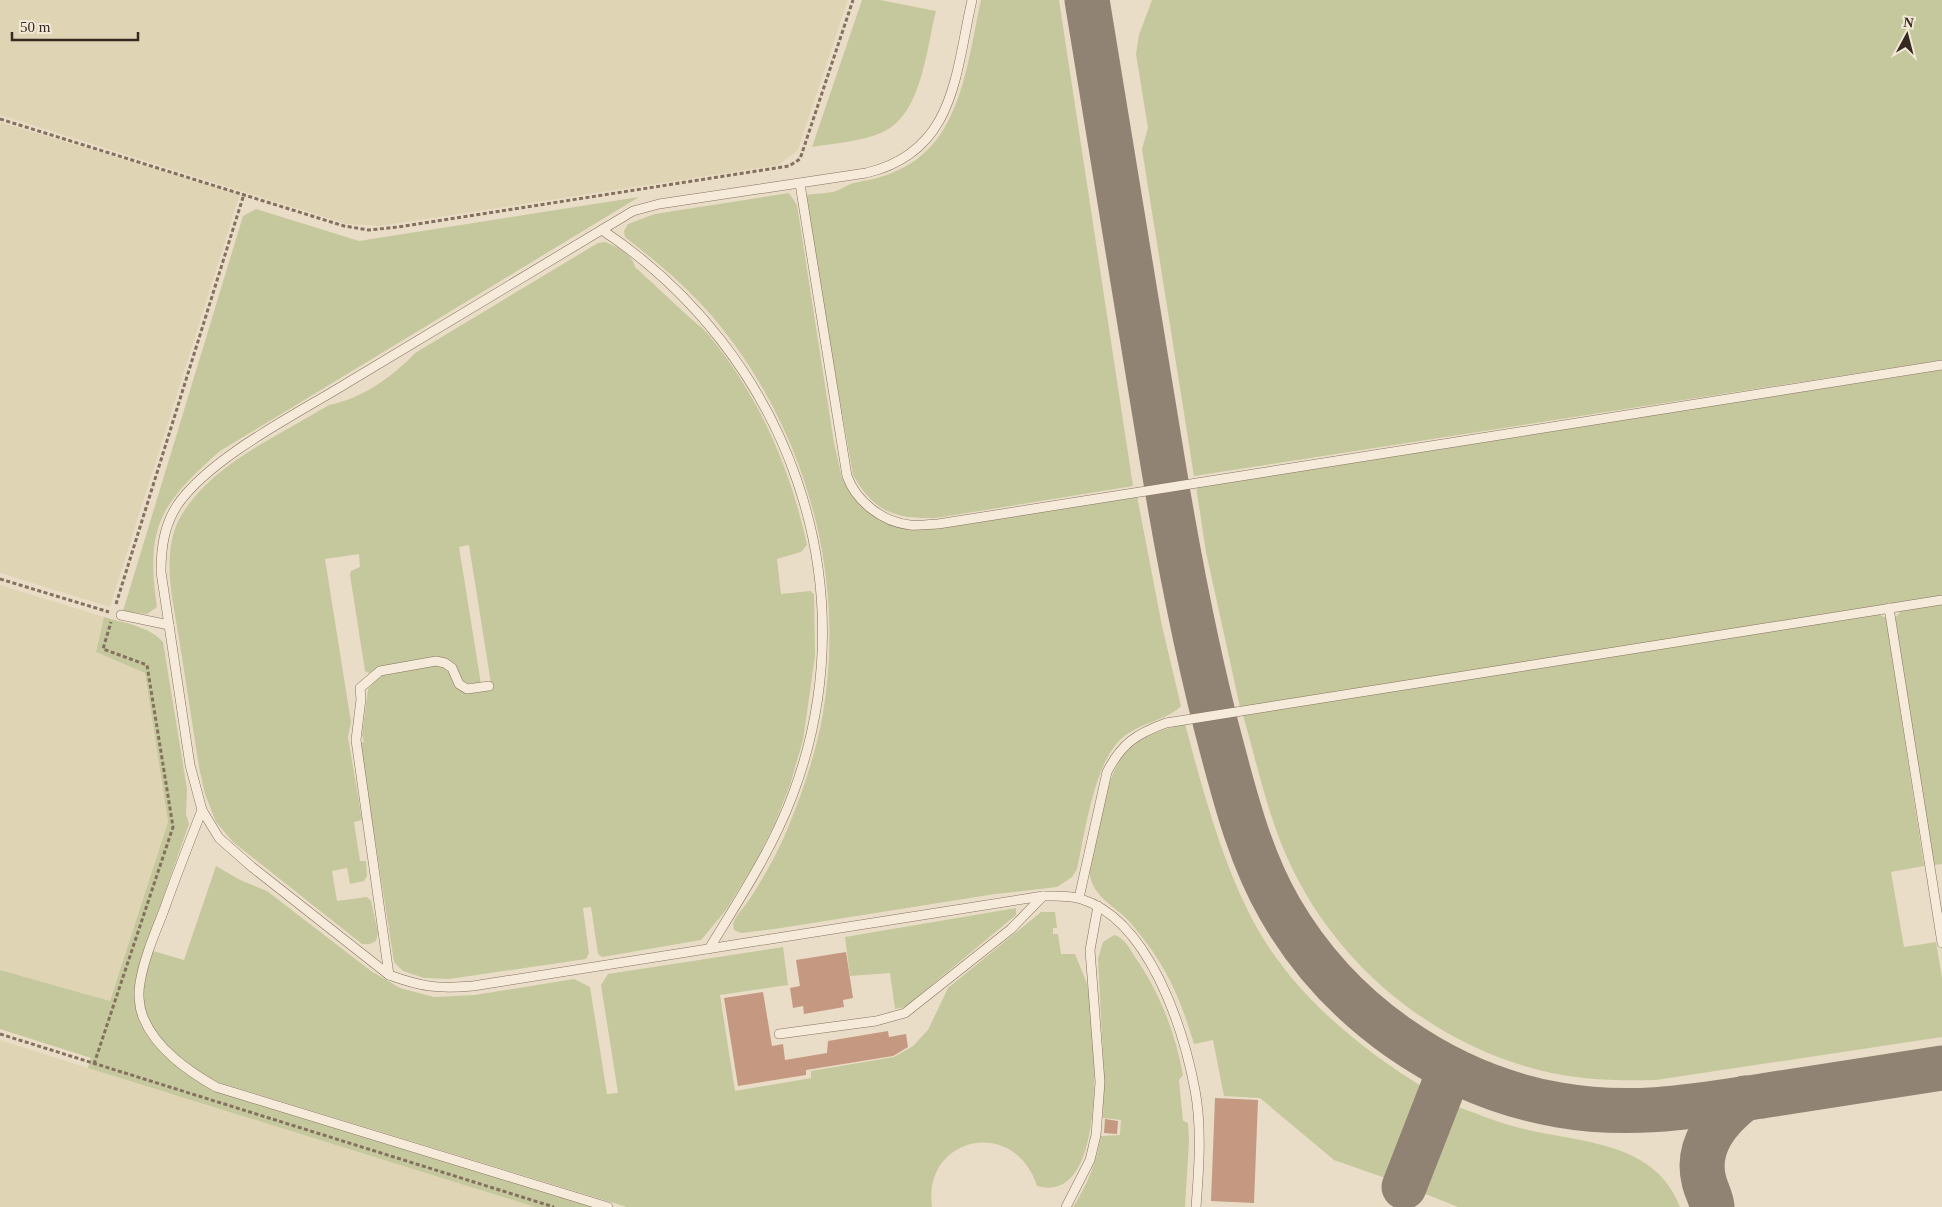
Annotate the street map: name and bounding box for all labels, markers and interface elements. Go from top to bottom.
scale bar [12,10,139,42]
north arrow [1882,10,1932,60]
text: N [1903,15,1914,31]
text: 50 m [20,19,51,35]

